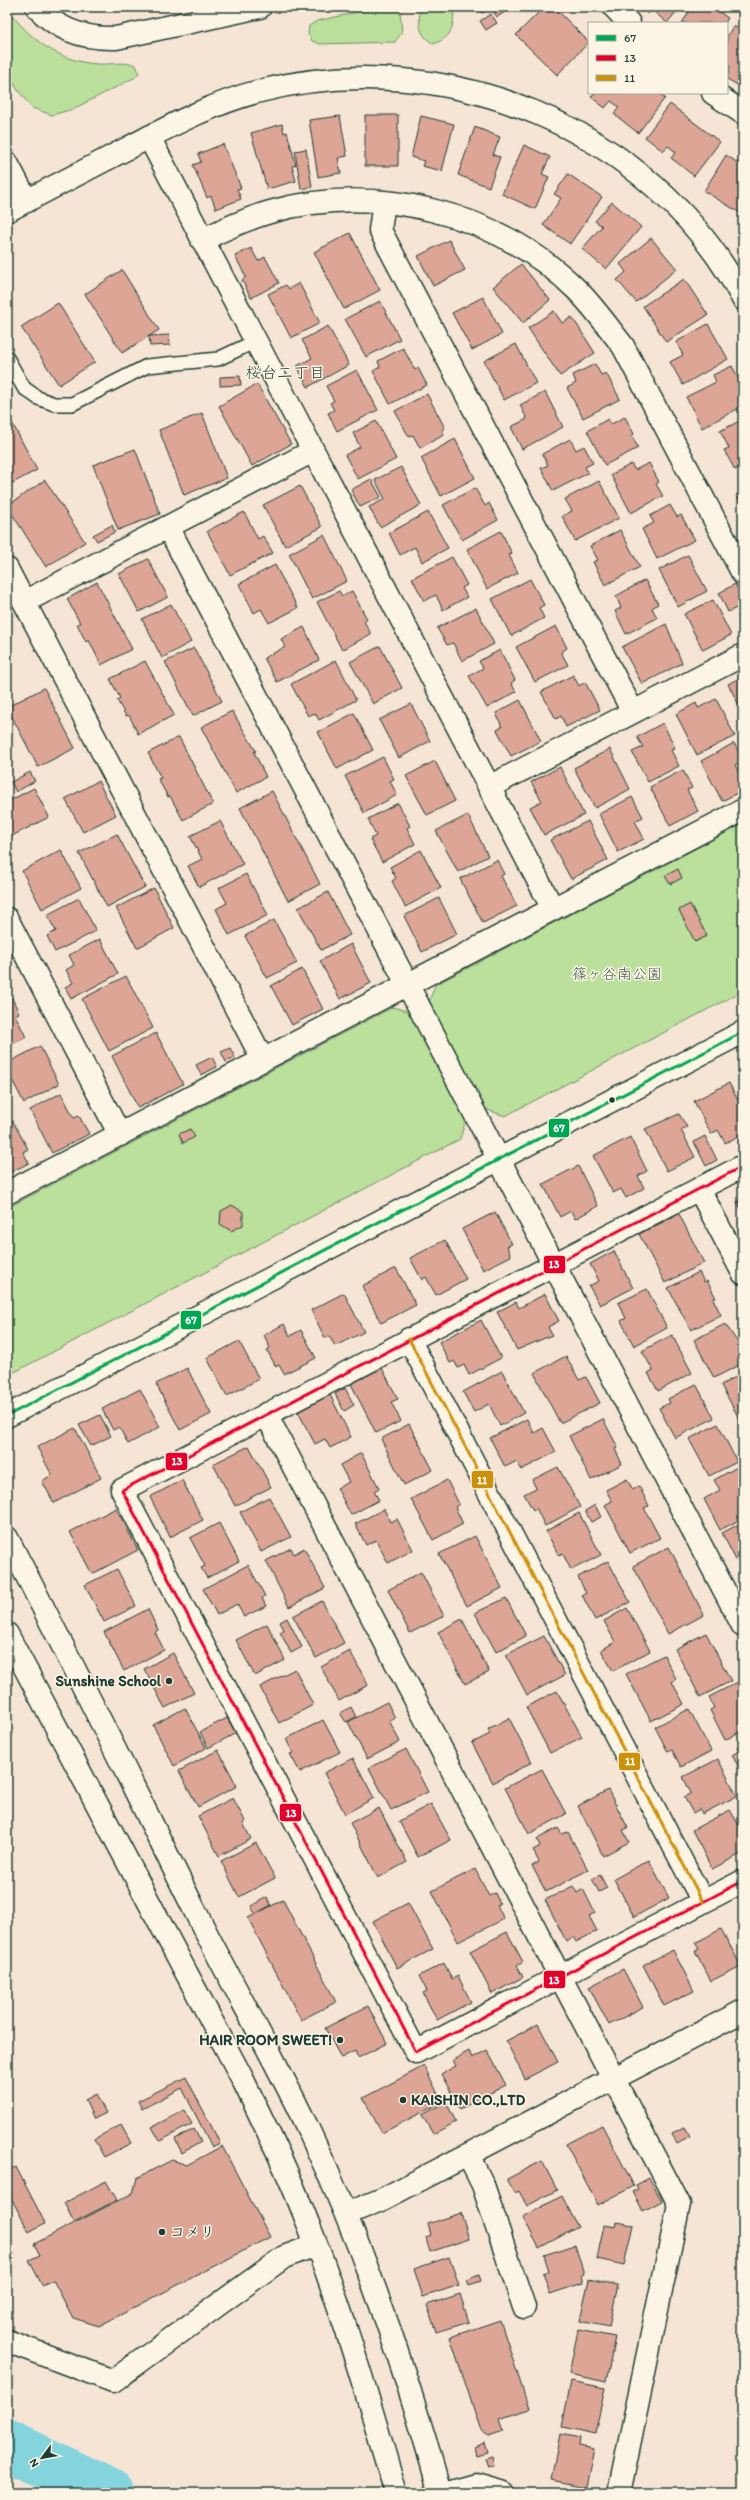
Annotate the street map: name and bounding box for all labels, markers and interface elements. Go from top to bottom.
legend [588,22,728,94]
text: 67 [624,31,636,45]
text: 13 [624,51,637,65]
text: 11 [624,71,636,85]
district label: 桜台二丁目 [245,363,325,382]
park label: 篠ヶ谷南公園 [572,965,662,983]
unlabelled marker [607,1095,617,1105]
line badge: 67 [548,1118,570,1138]
text: 67 [553,1122,565,1135]
line badge: 13 [543,1255,566,1274]
text: 13 [548,1258,560,1271]
line badge: 67 [180,1310,202,1330]
text: 67 [185,1314,197,1327]
line badge: 13 [165,1452,188,1471]
text: 13 [171,1455,183,1468]
line badge: 11 [471,1470,494,1489]
text: 11 [477,1474,488,1487]
place label: Sunshine School [55,1672,162,1690]
marker: Sunshine School [164,1676,174,1686]
line badge: 11 [618,1752,641,1771]
text: 11 [625,1755,636,1768]
line badge: 13 [279,1803,302,1822]
text: 13 [285,1807,297,1820]
line badge: 13 [543,1970,566,1989]
text: 13 [548,1974,560,1987]
place label: HAIR ROOM SWEET! [199,2031,332,2049]
marker: HAIR ROOM SWEET! [335,2035,345,2045]
place label: KAISHIN CO.,LTD [411,2091,526,2109]
marker: KAISHIN CO.,LTD [398,2095,408,2105]
place label: コメリ [170,2223,215,2241]
marker: コメリ [157,2227,167,2237]
north arrow [22,2438,62,2478]
text: N [26,2456,41,2470]

